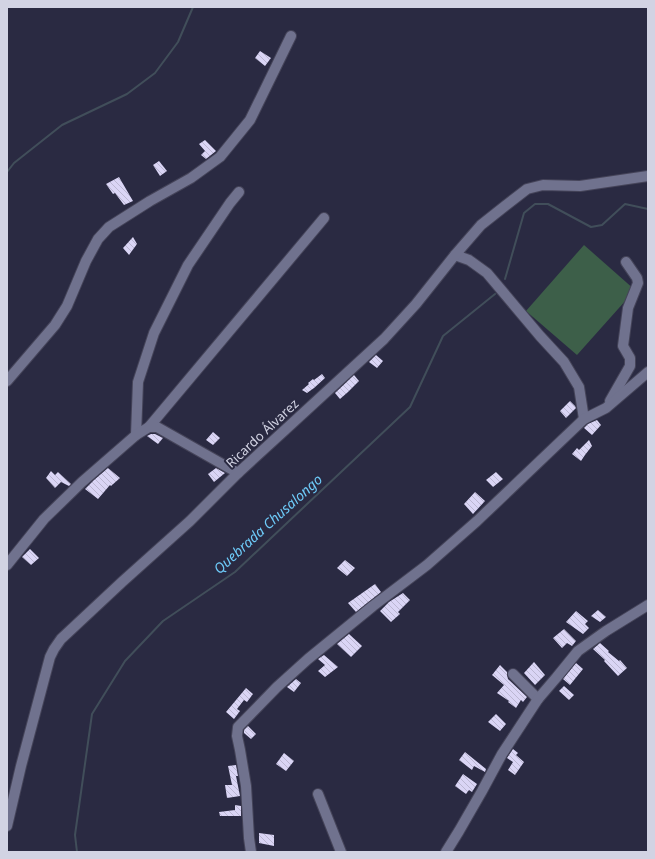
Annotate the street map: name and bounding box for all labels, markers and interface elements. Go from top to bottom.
street label: Ricardo Álvarez [222,395,302,471]
water label: Quebrada Chusalongo [209,470,326,578]

